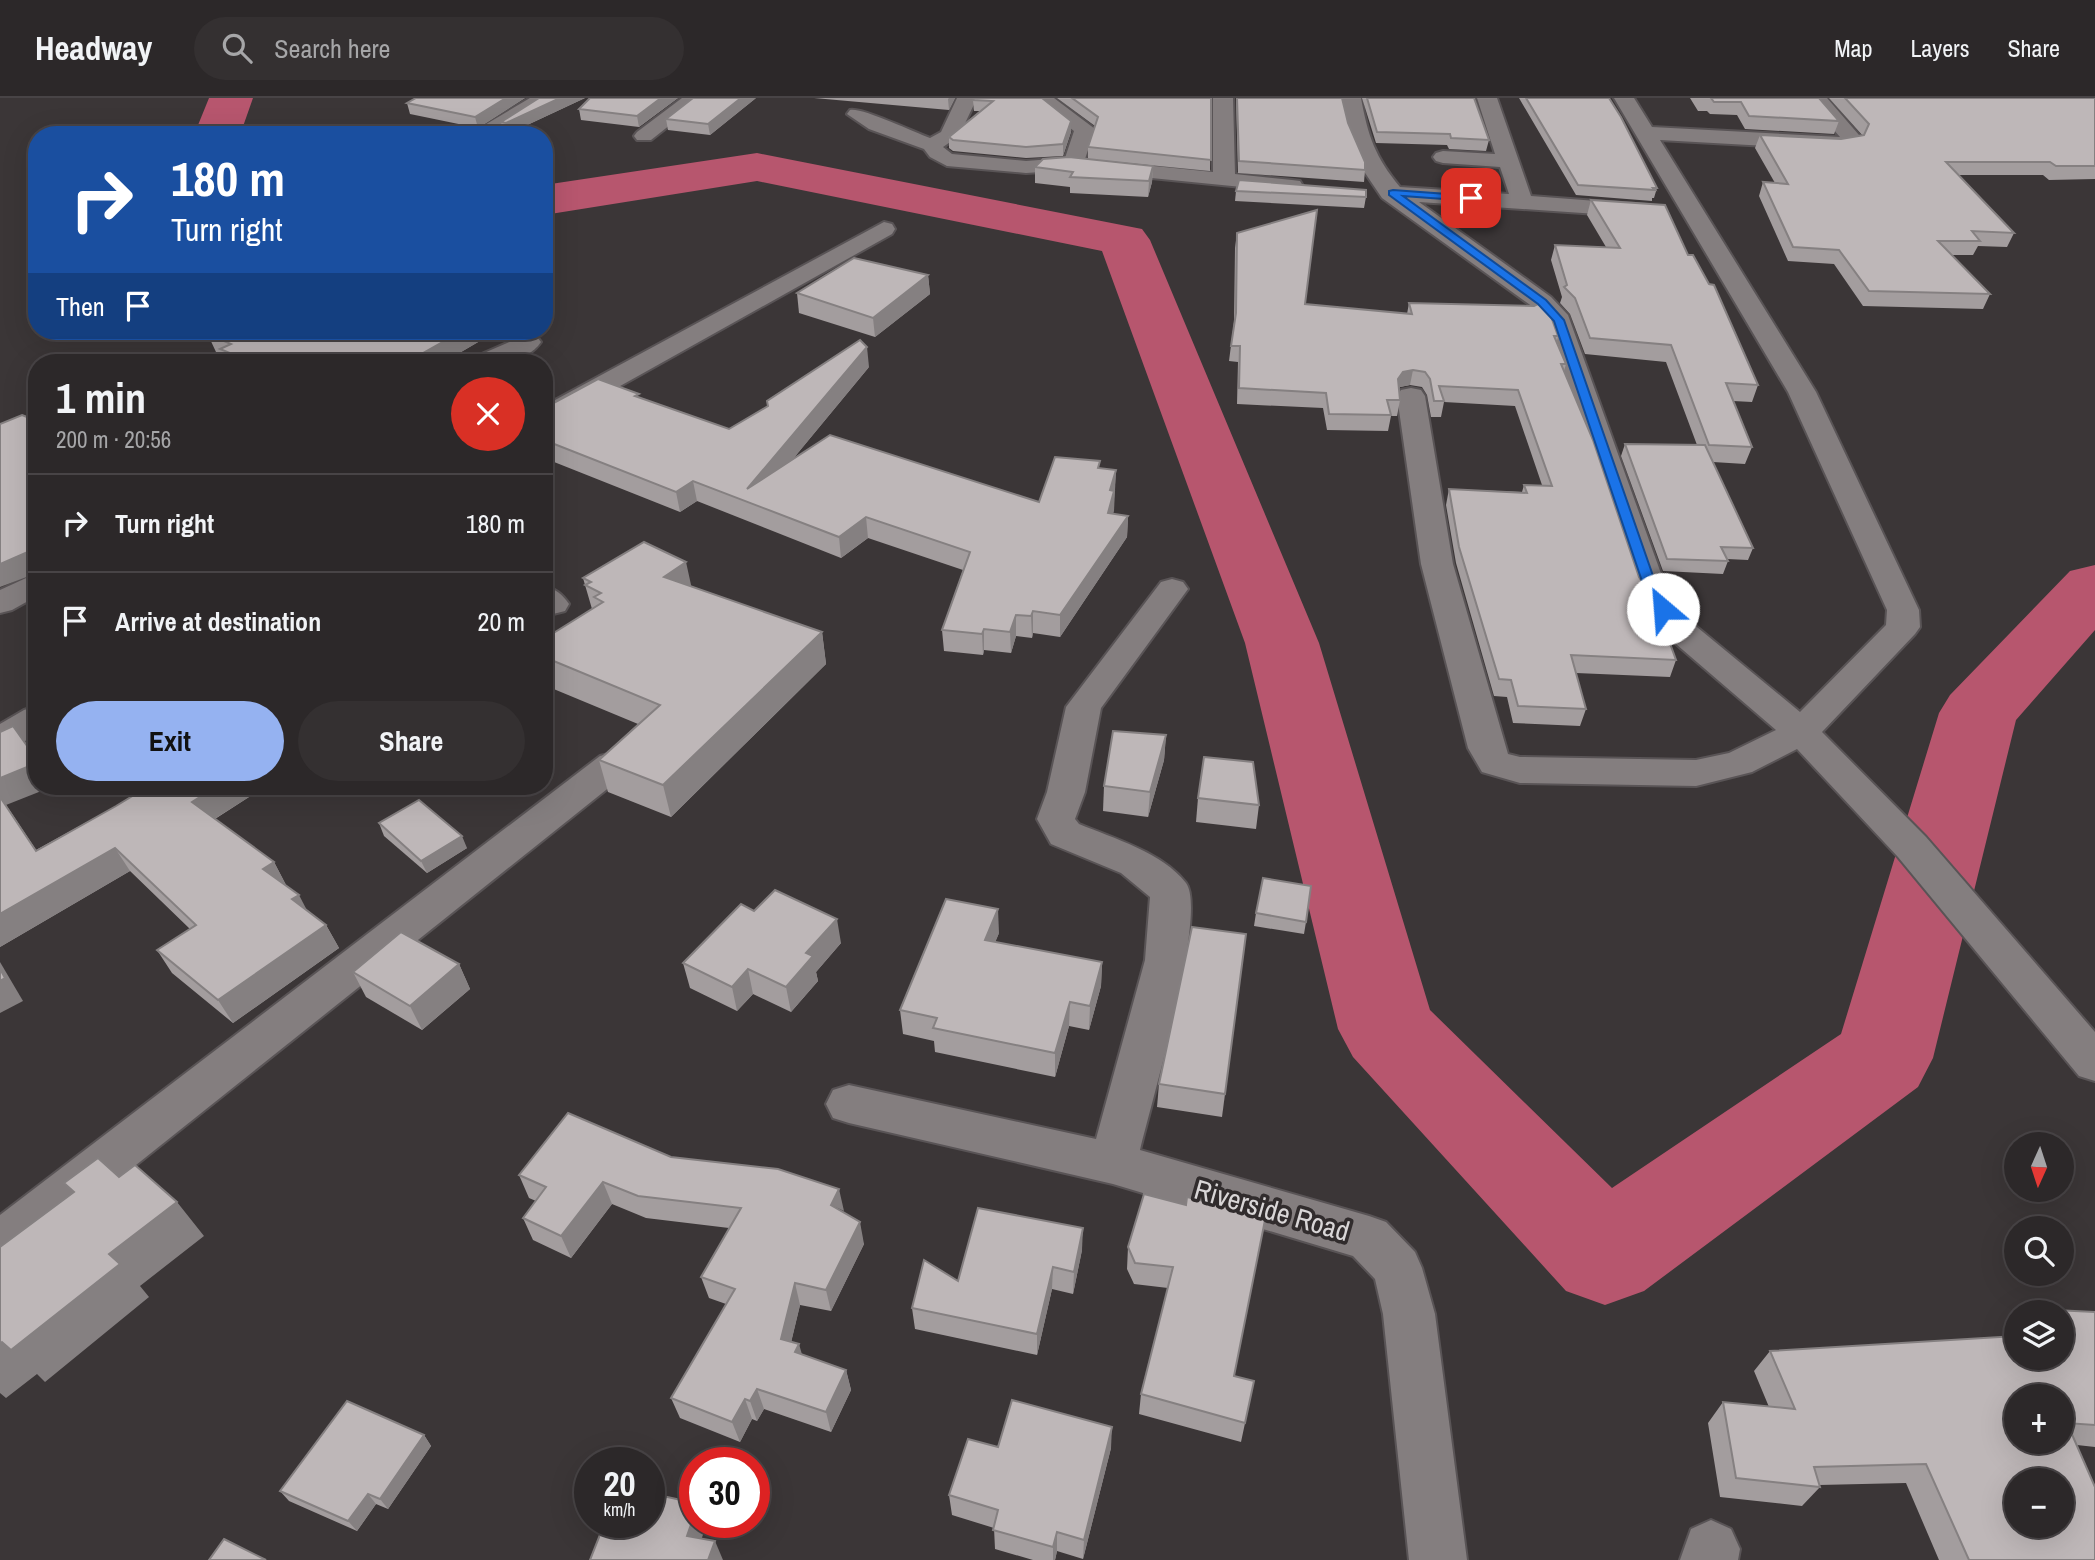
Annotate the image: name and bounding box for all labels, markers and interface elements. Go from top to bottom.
search box [194,17,684,80]
text: Headway [35,26,152,70]
icon: search [218,29,256,67]
text: Search here [274,31,390,66]
text: Map [1834,32,1872,64]
text: Layers [1910,32,1969,64]
text: Share [2007,32,2060,64]
text: 180 m [171,145,285,211]
icon: right [56,154,147,245]
pin [1441,168,1501,228]
icon: arrive [1452,179,1490,217]
text: Turn right [171,208,283,251]
icon: arrive [119,287,157,325]
text: Then [56,289,105,324]
text: 1 min [56,370,146,426]
button: close [451,377,525,451]
text: 200 m · 20:56 [56,424,171,455]
icon: right [56,504,94,542]
text: Turn right [115,506,214,541]
text: 180 m [466,506,525,541]
position arrow [1626,572,1700,646]
icon: arrive [56,602,94,640]
text: Arrive at destination [115,604,321,639]
text: 20 m [478,604,525,639]
button: Exit [56,701,284,781]
button: Share [298,701,525,781]
north arrow [2004,1132,2074,1202]
map controls [2004,1132,2074,1538]
street label: Riverside Road [1190,1170,1354,1250]
button: search [2004,1216,2074,1286]
button: layers [2004,1300,2074,1370]
button: + [2004,1384,2074,1454]
speed limit sign: 30 [679,1447,770,1538]
text: 20 [604,1460,635,1507]
button: − [2004,1468,2074,1538]
text: km/h [604,1497,636,1522]

